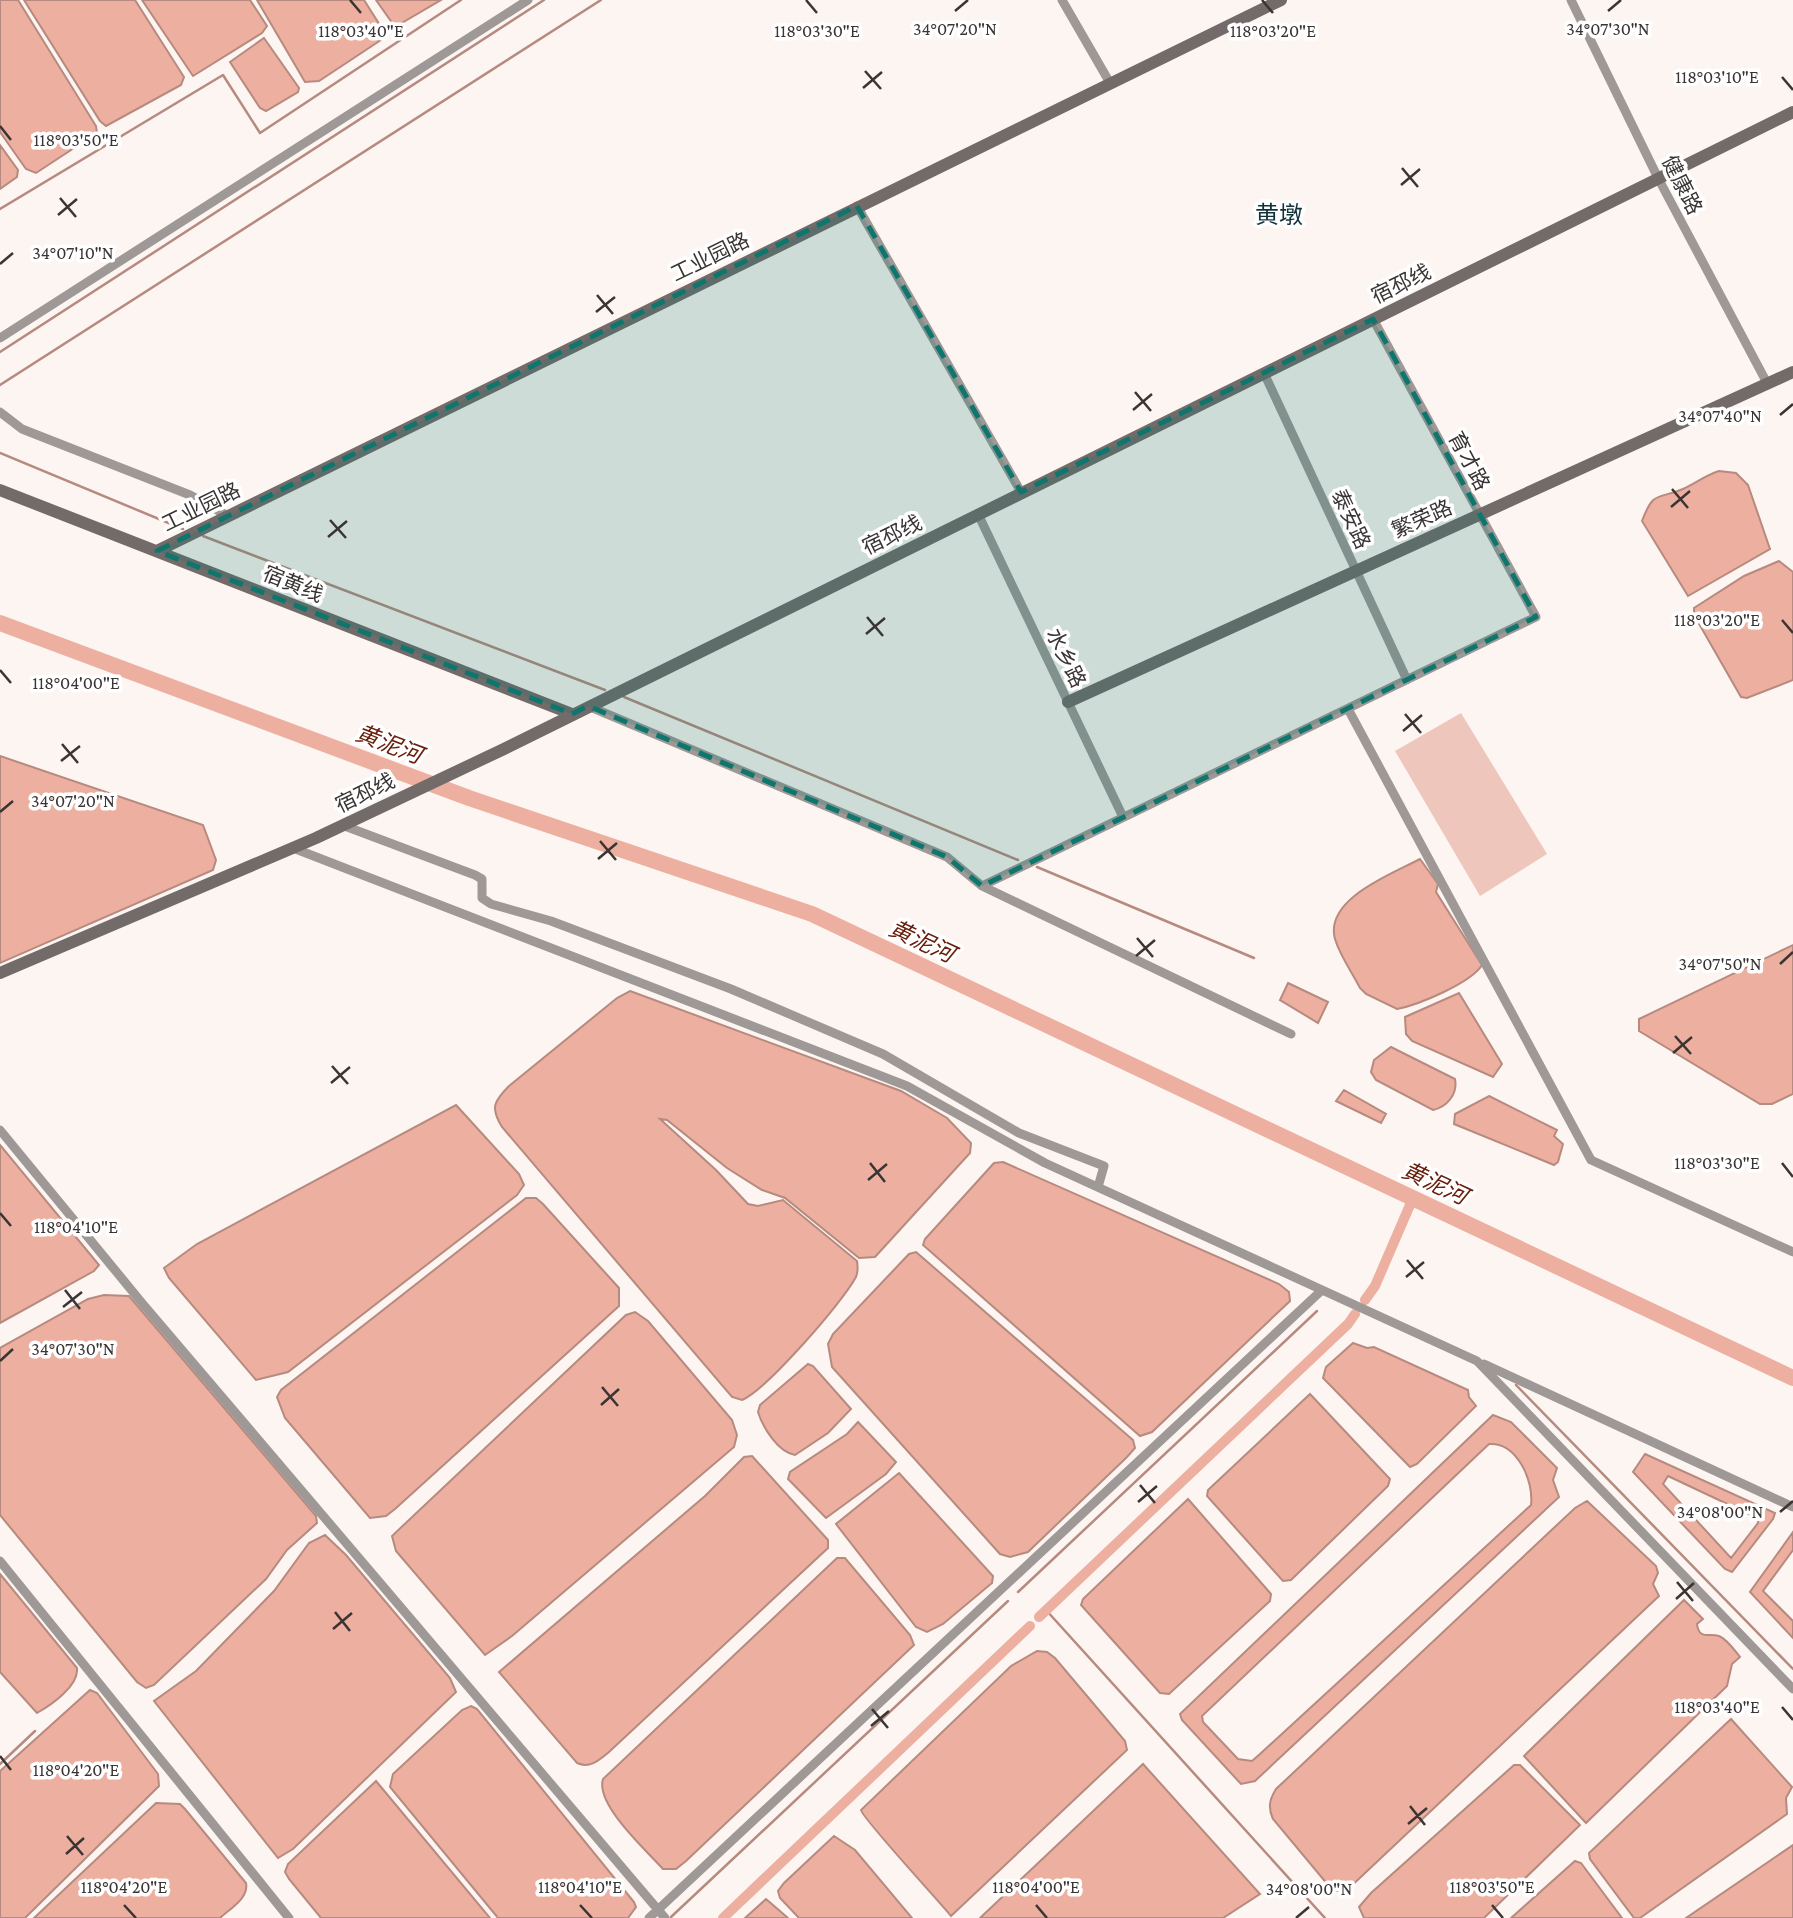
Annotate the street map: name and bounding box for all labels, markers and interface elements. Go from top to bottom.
text: 34°07'20"N [913,19,997,39]
text: 34°07'30"N [1566,19,1650,39]
text: 118°03'40"E [318,21,404,41]
text: 118°03'30"E [774,21,860,41]
text: 118°03'20"E [1230,21,1316,41]
text: 118°03'10"E [1675,67,1759,87]
text: 118°03'50"E [33,130,119,150]
street label: 健康路 [1657,151,1707,219]
district label: 黄墩 [1255,201,1303,228]
street label: 工业园路 [667,228,753,286]
text: 34°07'10"N [32,243,114,263]
street label: 宿邳线 [1367,259,1435,309]
text: 34°07'40"N [1678,406,1762,426]
street label: 育才路 [1444,428,1494,494]
street label: 工业园路 [158,478,244,536]
street label: 泰安路 [1327,485,1375,553]
street label: 繁荣路 [1388,495,1456,543]
street label: 宿邳线 [858,510,926,560]
street label: 宿黄线 [259,561,327,607]
text: 118°03'20"E [1674,610,1760,630]
street label: 水乡路 [1041,624,1091,692]
text: 118°04'00"E [32,673,120,693]
water label: 黄泥河 [352,719,430,770]
street label: 宿邳线 [331,768,399,818]
text: 34°07'20"N [31,791,115,811]
water label: 黄泥河 [885,915,962,969]
text: 34°07'50"N [1678,954,1762,974]
text: 118°03'30"E [1674,1153,1760,1173]
water label: 黄泥河 [1398,1157,1475,1211]
text: 118°04'10"E [34,1217,118,1237]
text: 34°07'30"N [31,1339,115,1359]
text: 34°08'00"N [1677,1502,1763,1522]
text: 118°03'40"E [1674,1697,1760,1717]
text: 118°04'20"E [33,1760,119,1780]
text: 118°04'20"E [81,1877,167,1897]
text: 118°04'10"E [538,1877,622,1897]
text: 118°04'00"E [992,1877,1080,1897]
text: 118°03'50"E [1449,1877,1535,1897]
text: 34°08'00"N [1266,1879,1352,1899]

